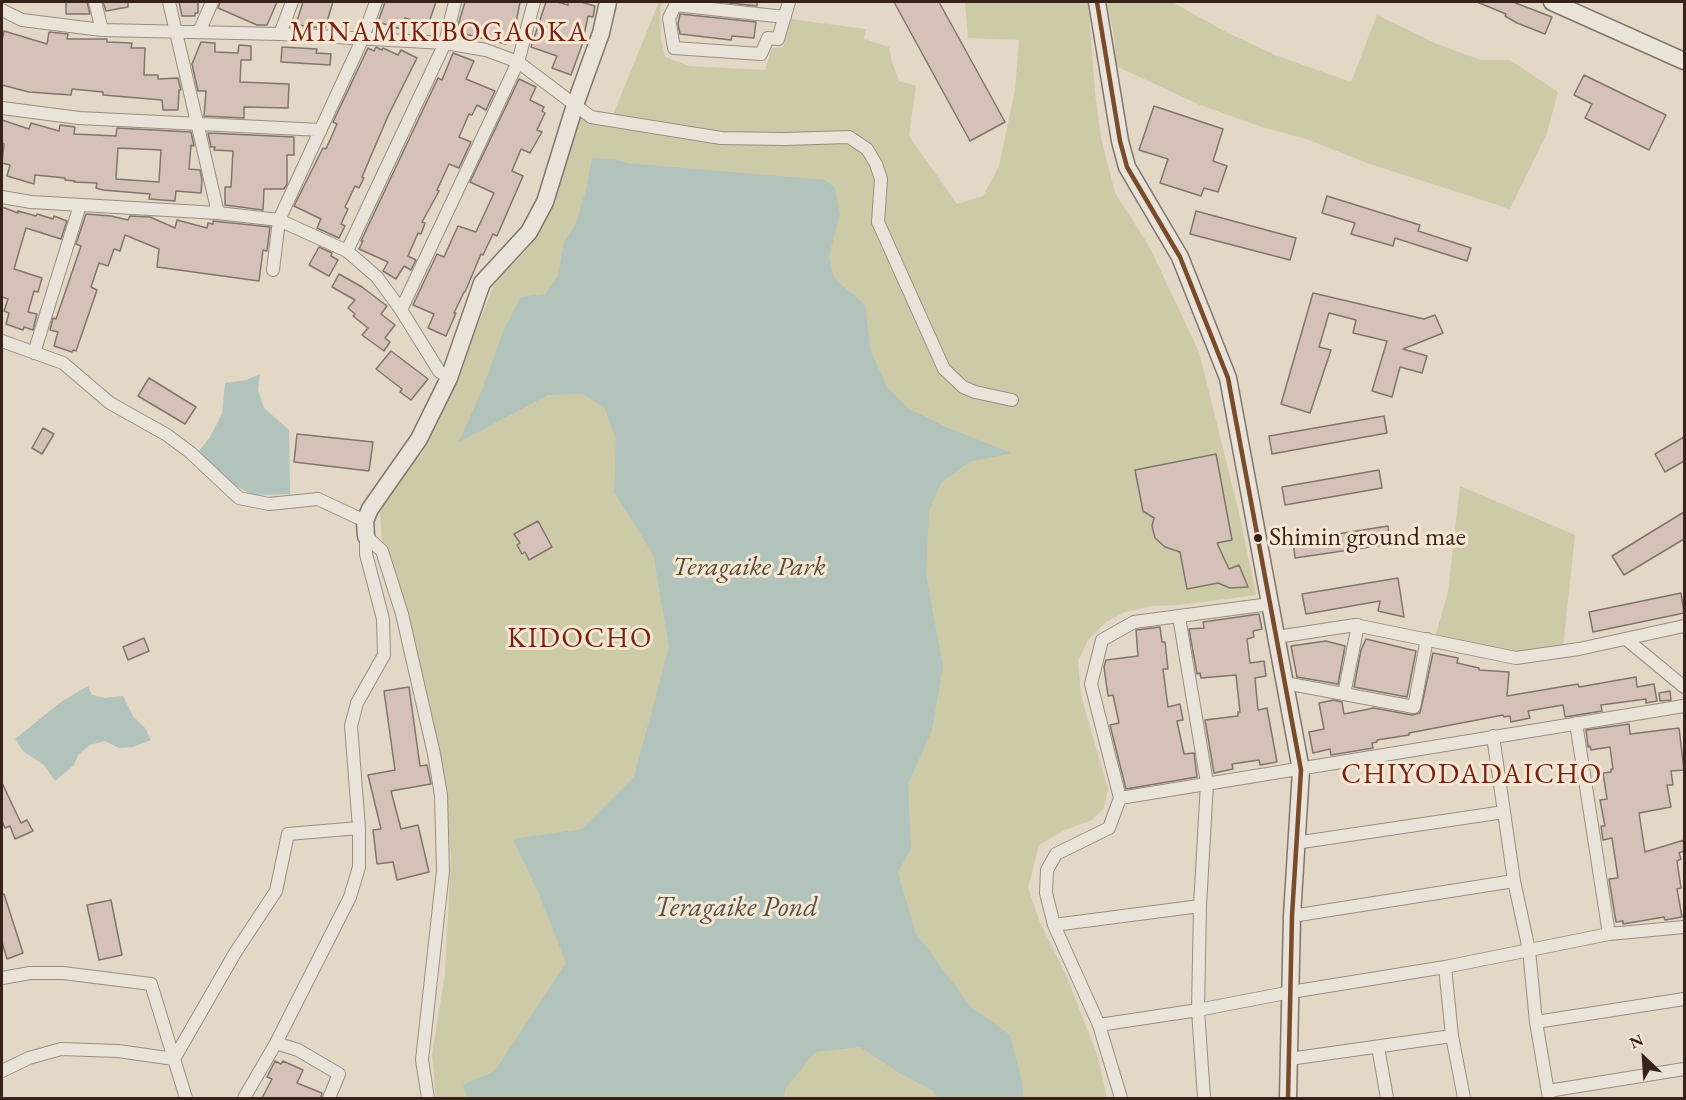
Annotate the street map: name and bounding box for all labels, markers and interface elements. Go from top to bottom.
district label: MINAMIKIBOGAOKA [290,16,588,50]
place label: Shimin ground mae [1269,522,1466,554]
marker: Shimin ground mae [1252,532,1264,544]
park label: Teragaike Park [672,552,826,584]
district label: KIDOCHO [507,622,653,656]
district label: CHIYODADAICHO [1341,758,1603,792]
water label: Teragaike Pond [654,891,818,925]
north arrow [1614,1028,1674,1088]
text: N [1626,1029,1646,1053]

